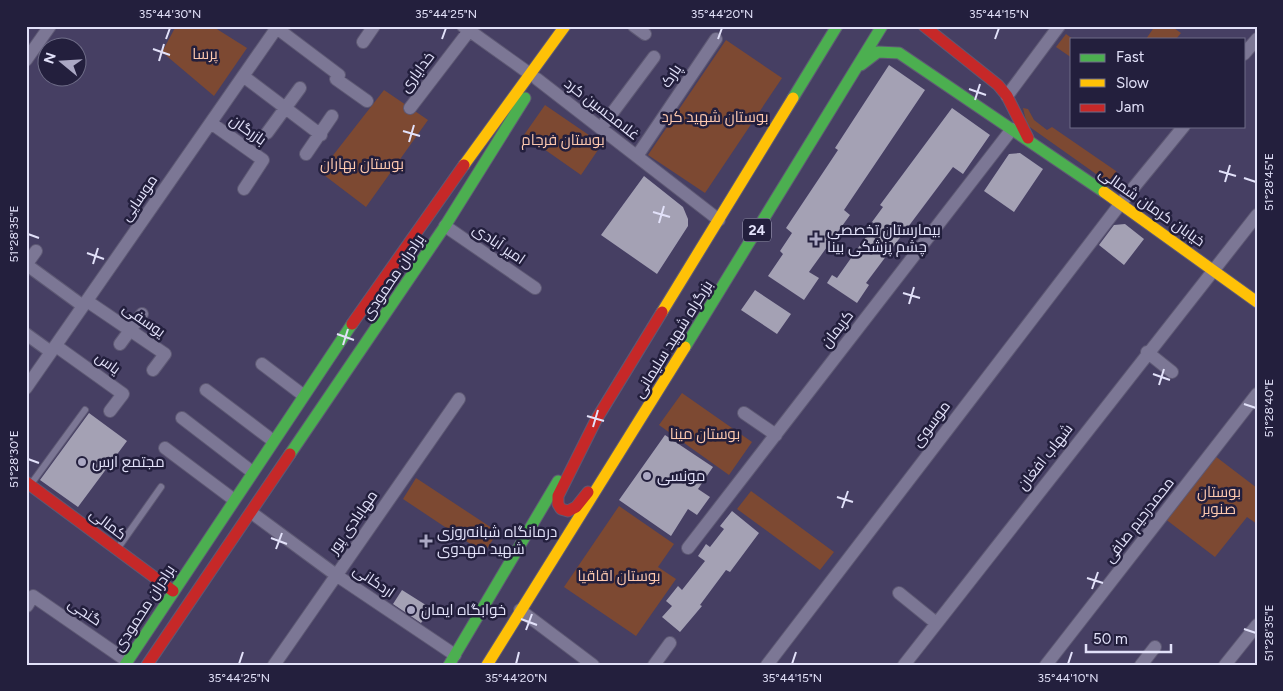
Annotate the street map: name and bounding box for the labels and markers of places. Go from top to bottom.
place label: بیمارستان تخصصی چشم پزشکی بینا [827,221,941,257]
marker: بیمارستان تخصصی چشم پزشکی بینا [809,232,823,246]
place label: مجتمع ارس [92,453,165,473]
marker: مجتمع ارس [76,456,88,468]
place label: مونسی [657,467,705,486]
marker: مونسی [641,470,653,482]
place label: درمانگاه شبانه‌روزی شهید مهدوی [437,523,557,559]
marker: درمانگاه شبانه‌روزی شهید مهدوی [419,534,433,548]
place label: خوابگاه ایمان [421,601,506,620]
marker: خوابگاه ایمان [405,604,417,616]

